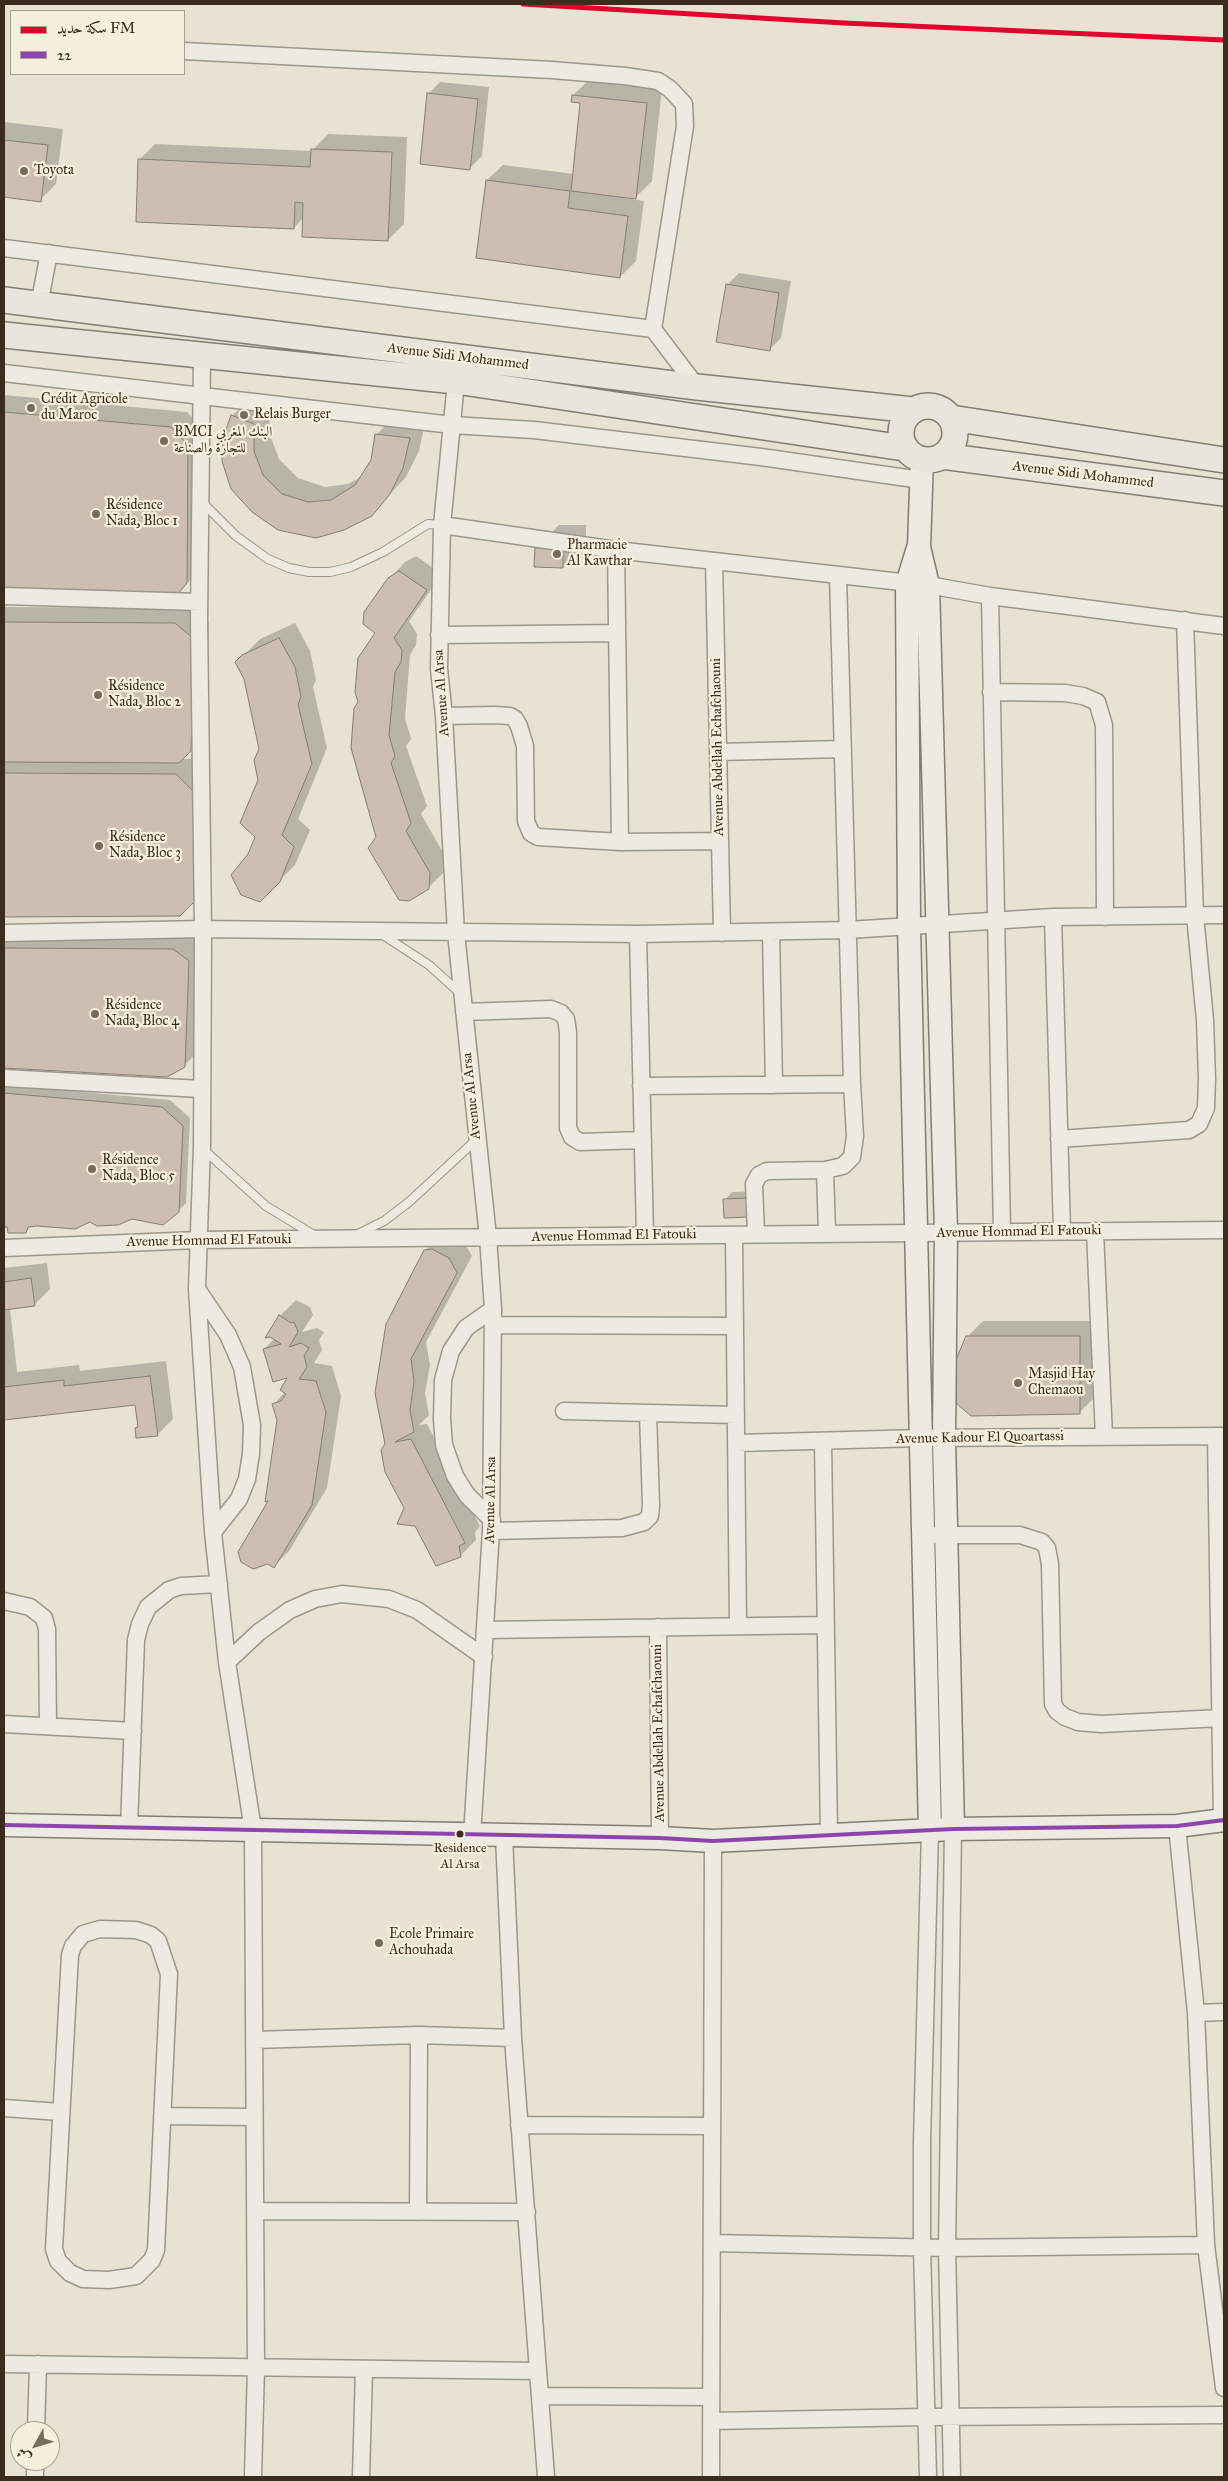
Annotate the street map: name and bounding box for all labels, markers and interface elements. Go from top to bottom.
legend [10,10,185,75]
text: سكة حديد FM [57,19,135,37]
text: 22 [57,46,72,64]
place label: Toyota [34,163,74,179]
marker: Toyota [18,165,30,177]
street label: Avenue Sidi Mohammed [386,340,530,374]
place label: Crédit Agricole du Maroc [41,392,128,424]
marker: Crédit Agricole du Maroc [25,402,37,414]
place label: Relais Burger [254,407,331,423]
marker: Relais Burger [238,409,250,421]
place label: BMCI البنك المغربي للتجارة والصناعة [174,425,272,458]
marker: BMCI البنك المغربي للتجارة والصناعة [158,435,170,447]
street label: Avenue Sidi Mohammed [1011,458,1155,492]
place label: Résidence Nada, Bloc 1 [106,498,178,530]
marker: Résidence Nada, Bloc 1 [90,508,102,520]
place label: Pharmacie Al Kawthar [567,538,632,570]
marker: Pharmacie Al Kawthar [551,548,563,560]
street label: Avenue Al Arsa [431,649,453,737]
street label: Avenue Abdellah Echafchaouni [708,658,728,836]
place label: Résidence Nada, Bloc 2 [108,679,181,712]
marker: Résidence Nada, Bloc 2 [92,689,104,701]
place label: Résidence Nada, Bloc 3 [109,830,181,862]
marker: Résidence Nada, Bloc 3 [93,840,105,852]
place label: Résidence Nada, Bloc 4 [105,998,179,1030]
marker: Résidence Nada, Bloc 4 [89,1008,101,1020]
street label: Avenue Al Arsa [459,1052,485,1140]
place label: Résidence Nada, Bloc 5 [102,1153,175,1186]
marker: Résidence Nada, Bloc 5 [86,1163,98,1175]
street label: Avenue Hommad El Fatouki [936,1222,1102,1242]
street label: Avenue Hommad El Fatouki [531,1226,697,1246]
street label: Avenue Hommad El Fatouki [126,1231,292,1251]
place label: Masjid Hay Chemaou [1028,1367,1095,1400]
marker: Masjid Hay Chemaou [1012,1377,1024,1389]
street label: Avenue Kadour El Quoartassi [896,1428,1064,1448]
street label: Avenue Al Arsa [482,1456,500,1544]
street label: Avenue Abdellah Echafchaouni [649,1644,669,1822]
marker: Residence Al Arsa [455,1829,465,1839]
place label: Residence Al Arsa [434,1841,486,1872]
place label: Ecole Primaire Achouhada [389,1927,474,1960]
marker: Ecole Primaire Achouhada [373,1937,385,1949]
north arrow [10,2421,60,2471]
text: ش [13,2444,35,2466]

